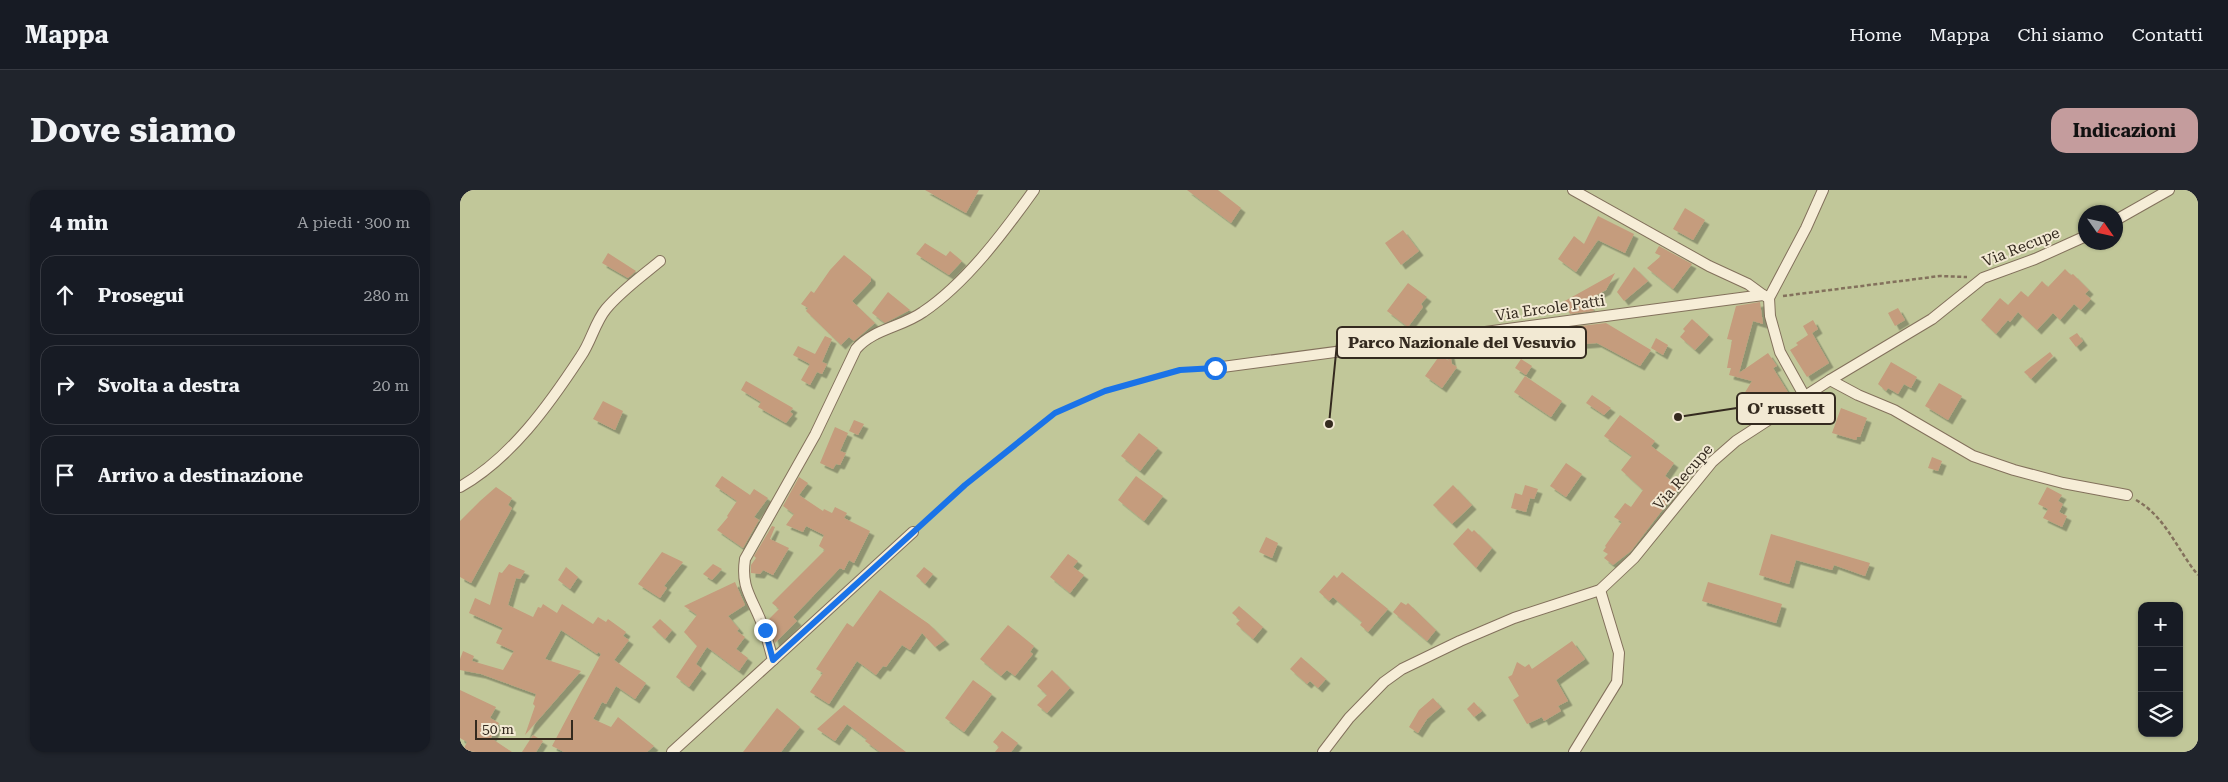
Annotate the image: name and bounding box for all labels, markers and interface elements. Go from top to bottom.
text: Mappa [25,21,109,49]
text: Home [1849,24,1902,45]
text: Mappa [1930,24,1989,45]
text: Chi siamo [2017,24,2104,45]
text: Contatti [2132,24,2203,45]
button: Indicazioni [2051,108,2198,153]
text: Dove siamo [30,110,236,151]
north arrow [2078,205,2123,250]
text: 4 min [50,211,108,235]
text: A piedi · 300 m [297,213,410,232]
street label: Via Recupe [1980,223,2062,271]
icon: ahead [51,281,79,309]
text: Prosegui [98,284,184,307]
text: 280 m [363,286,409,305]
street label: Via Ercole Patti [1494,291,1606,325]
callout: Parco Nazionale del Vesuvio [1337,327,1586,358]
text: Parco Nazionale del Vesuvio [1348,333,1576,352]
route start [1204,357,1227,380]
icon: right [51,371,79,399]
text: Svolta a destra [98,374,240,397]
text: 20 m [372,376,409,395]
callout: O' russett [1737,393,1835,424]
text: O' russett [1747,399,1825,418]
street label: Via Recupe [1649,440,1717,514]
icon: arrive [51,461,79,489]
text: Arrivo a destinazione [98,464,303,487]
map controls [2138,602,2183,737]
button: + [2138,602,2183,647]
route end [754,619,777,642]
button: − [2138,647,2183,692]
button: layers [2138,692,2183,737]
scale bar [475,717,572,740]
text: 50 m [482,721,514,737]

